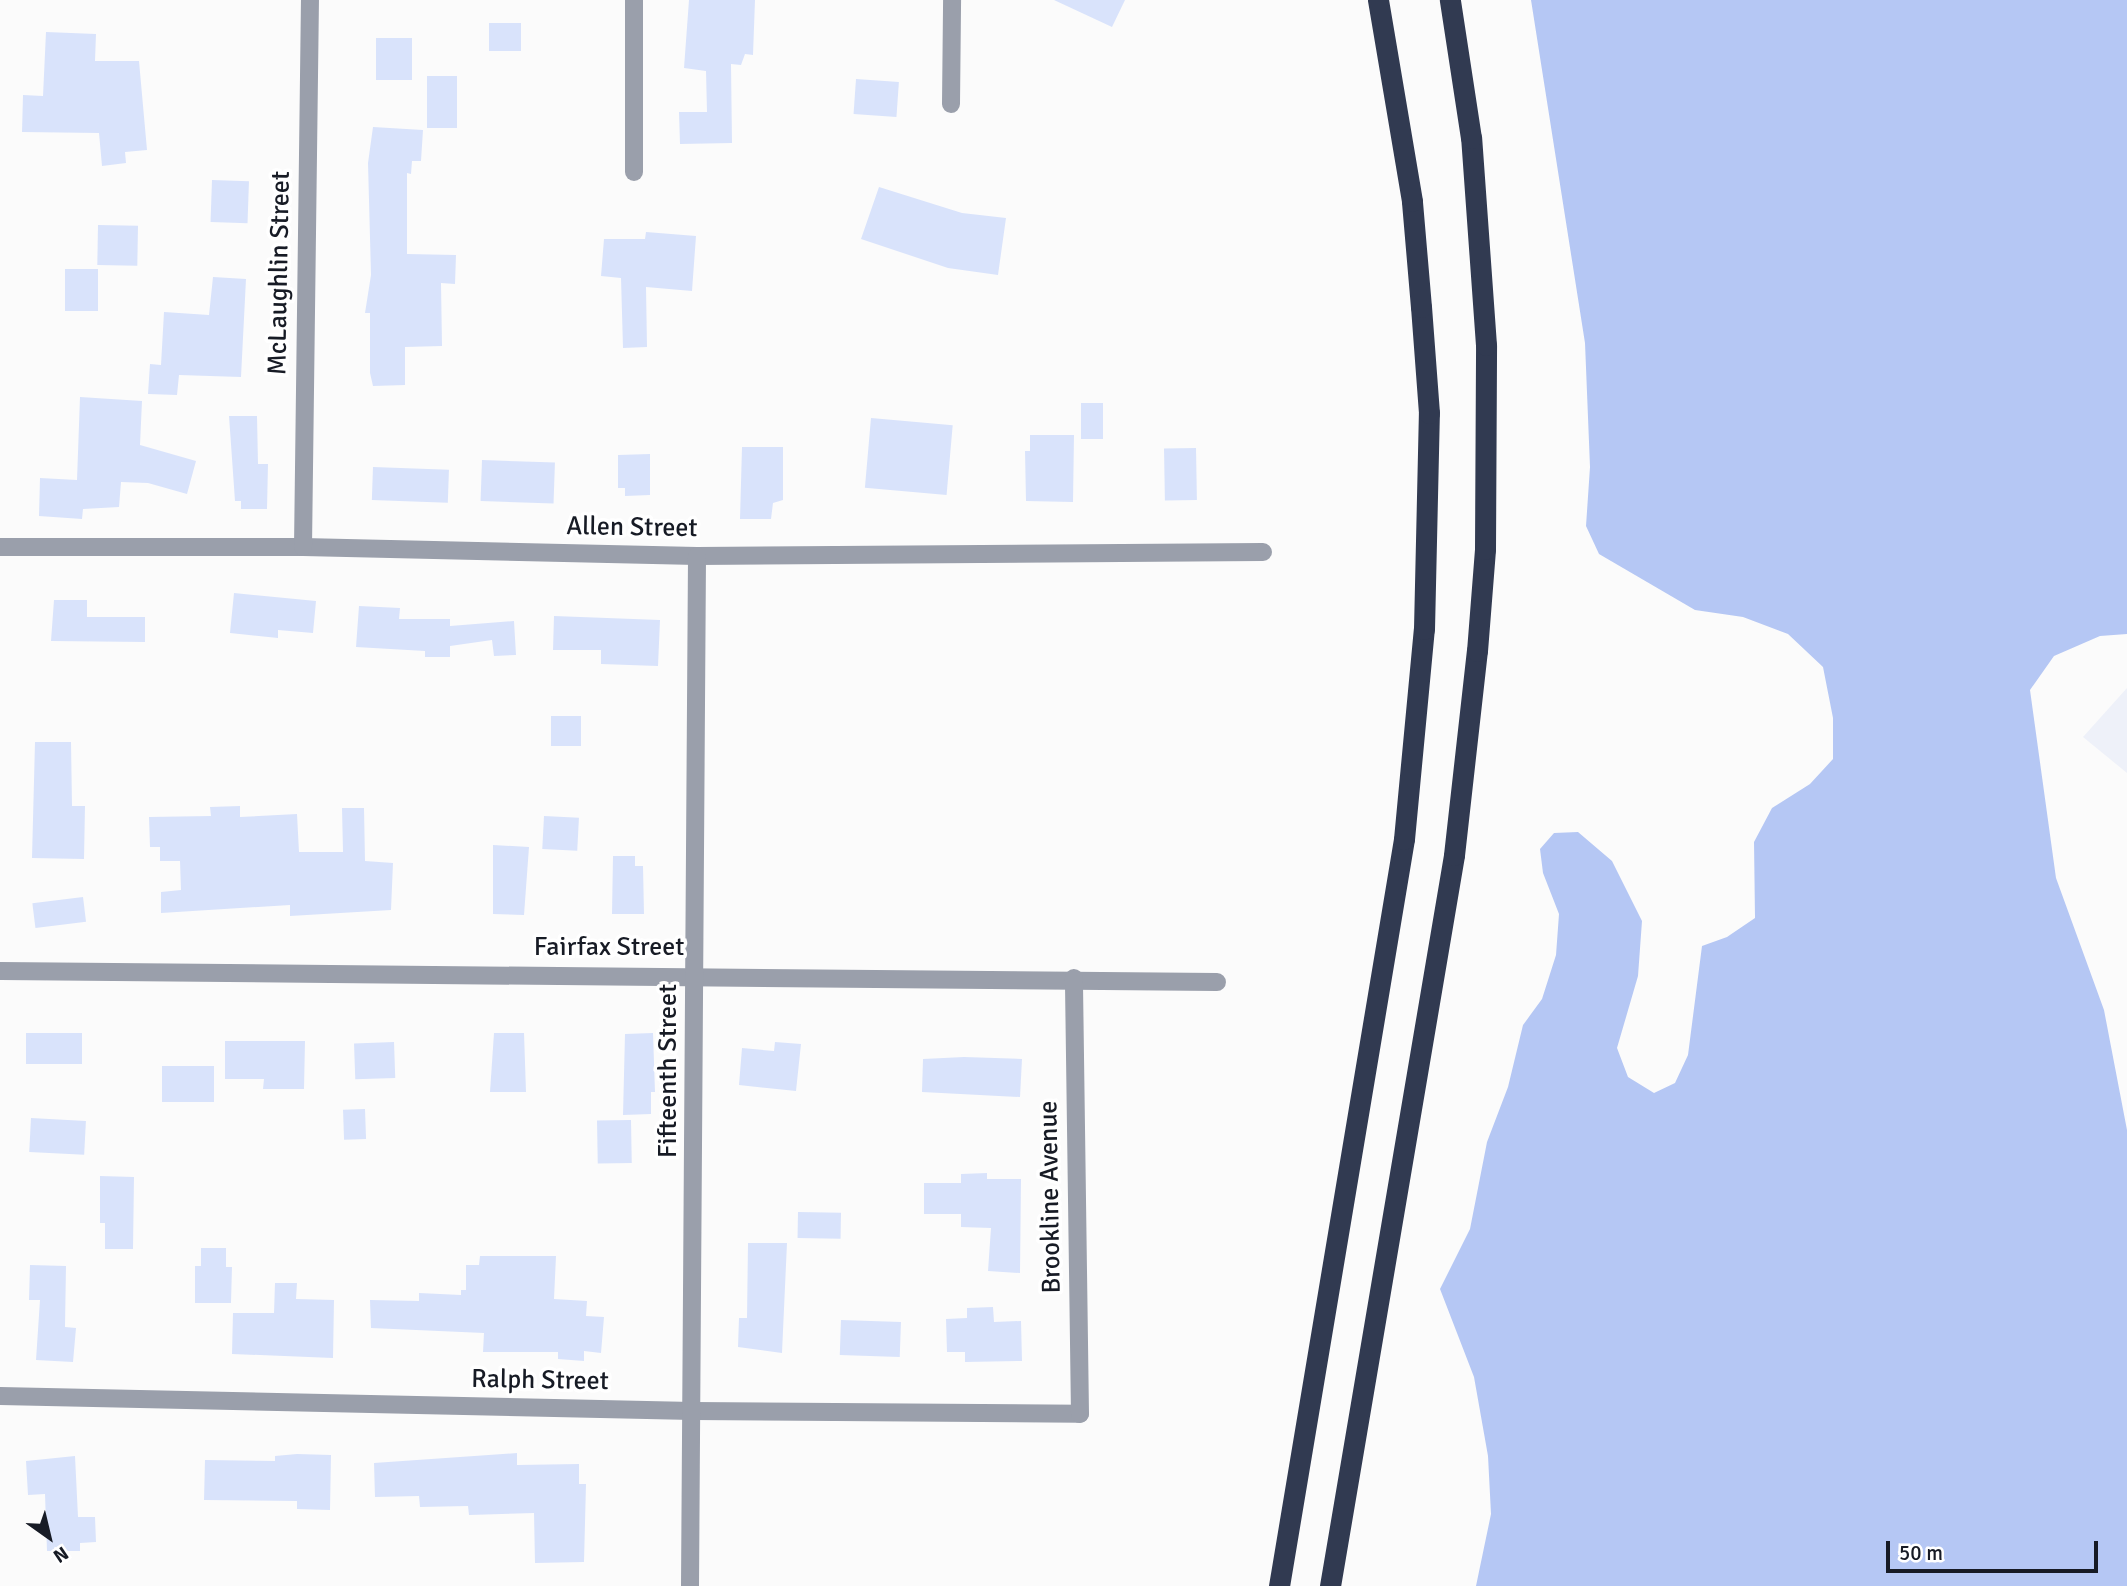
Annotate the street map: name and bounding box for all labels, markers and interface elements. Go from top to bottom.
street label: McLaughlin Street [263,171,297,375]
street label: Allen Street [566,511,698,545]
street label: Fairfax Street [534,932,684,964]
street label: Fifteenth Street [653,984,685,1158]
street label: Brookline Avenue [1034,1100,1068,1294]
street label: Ralph Street [471,1364,609,1398]
north arrow [14,1502,84,1572]
scale bar [1889,1526,2101,1570]
text: 50 m [1899,1540,1943,1566]
text: N [49,1541,73,1568]

